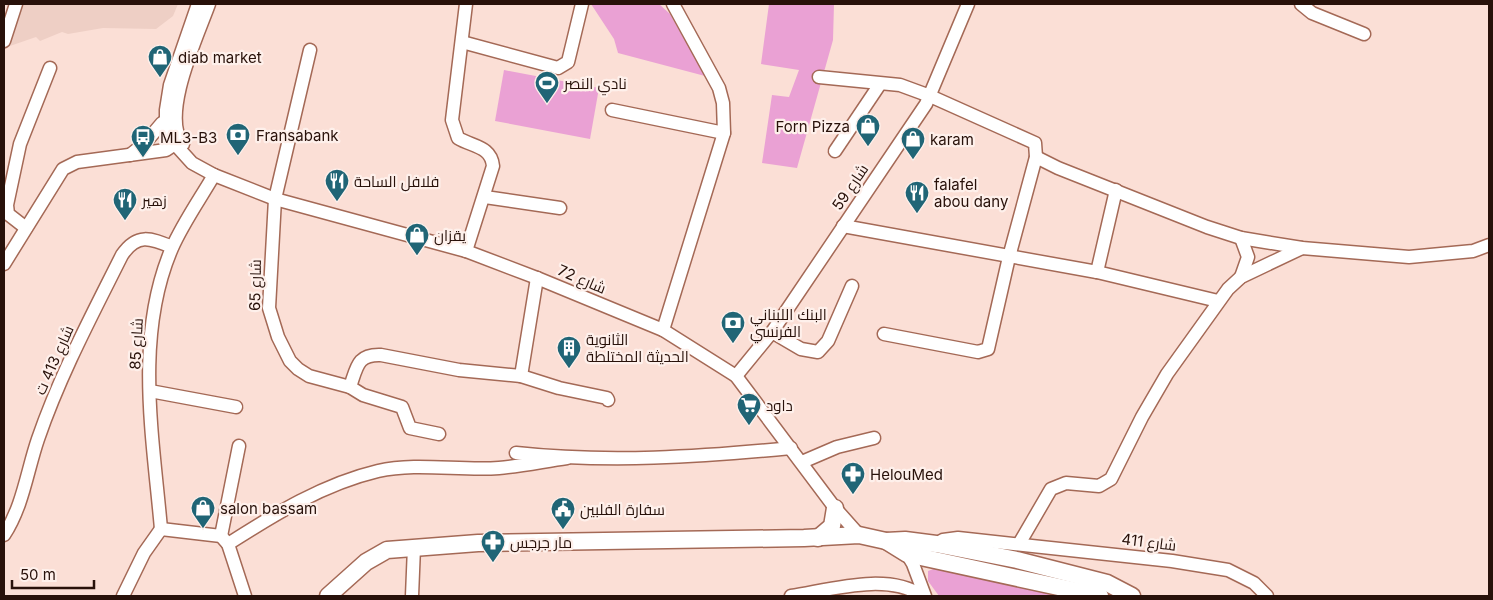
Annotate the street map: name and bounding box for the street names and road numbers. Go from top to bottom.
street label: شارع 59 [828,160,874,215]
street label: شارع 65 [245,259,267,311]
street label: شارع 72 [554,260,609,300]
street label: شارع 85 [125,318,149,370]
street label: شارع 413 ت [30,322,80,399]
street label: شارع 411 [1120,529,1177,557]

